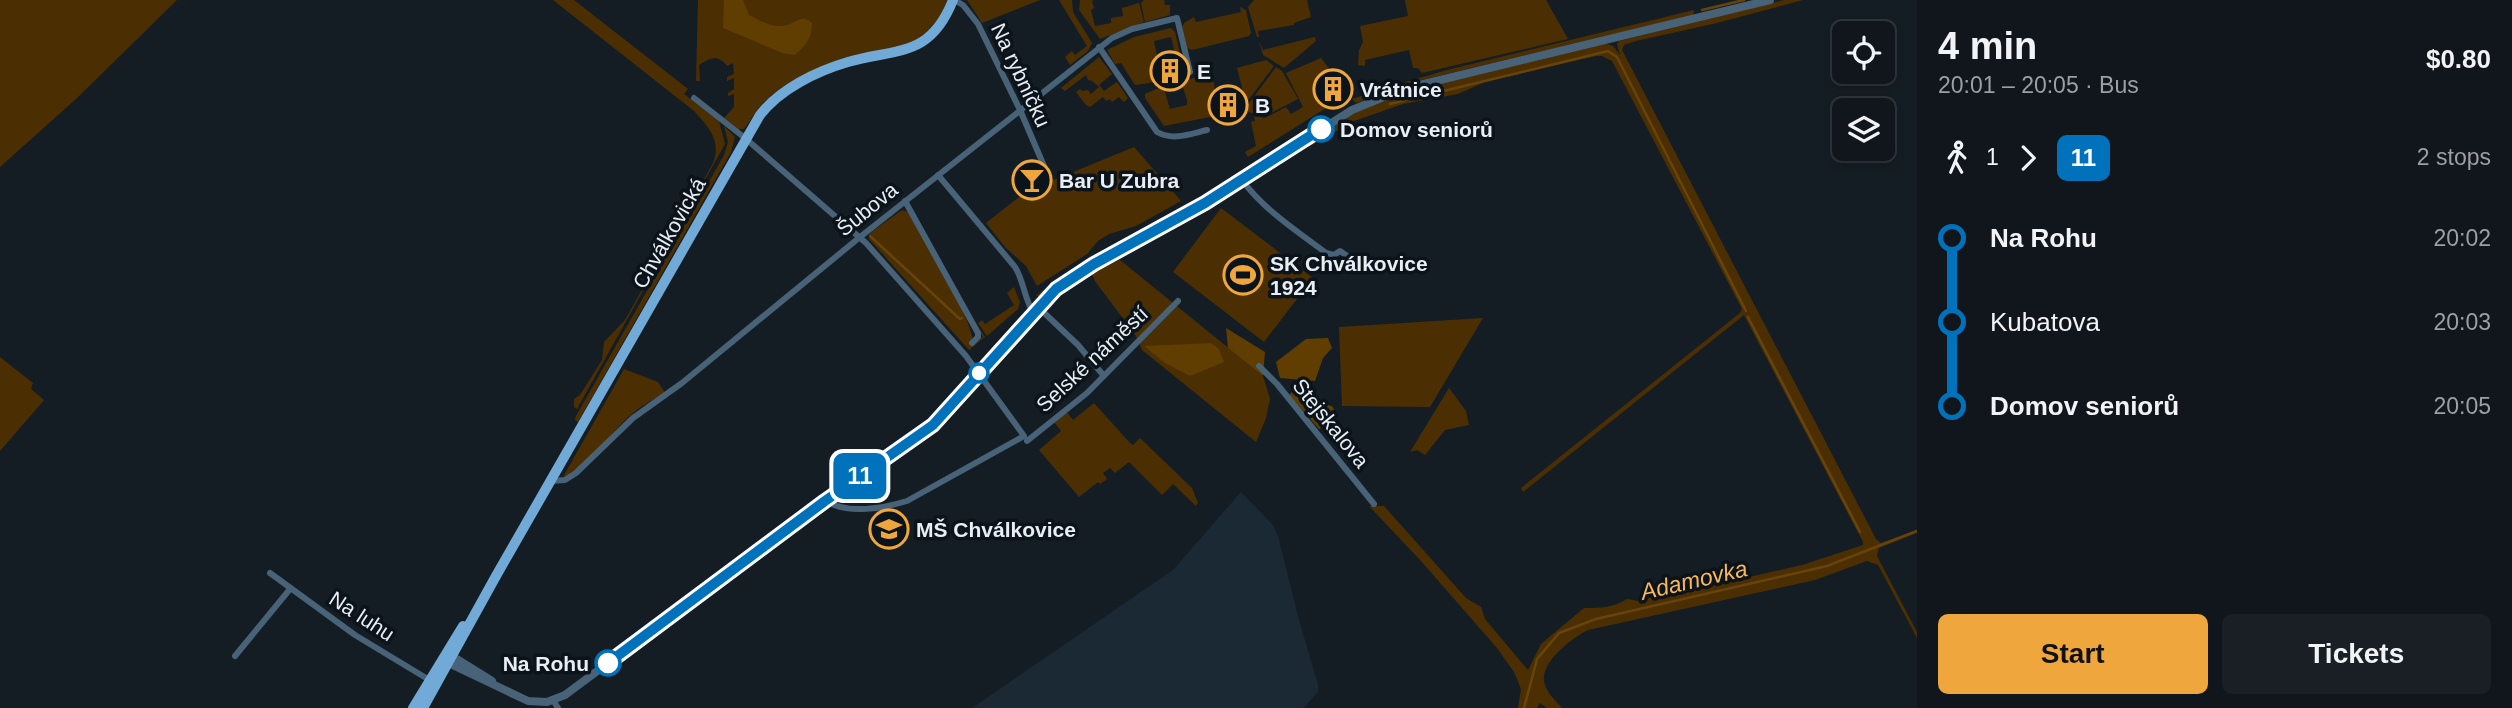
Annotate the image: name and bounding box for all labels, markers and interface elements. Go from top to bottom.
street label: Na rybníčku [987,19,1055,131]
map controls [1832,21,1895,161]
button: locate [1832,21,1895,84]
text: 4 min [1938,25,2037,67]
text: $0.80 [2426,44,2491,74]
building icon: E [1149,50,1191,92]
place label: E [1197,60,1211,83]
building icon: Vrátnice [1312,68,1354,110]
text: 20:01 – 20:05 · Bus [1938,72,2139,98]
place label: Vrátnice [1360,78,1442,101]
building icon: B [1207,84,1249,126]
place label: B [1255,94,1270,117]
button: layers [1832,98,1895,161]
marker: Domov seniorů [1308,116,1334,142]
place label: Domov seniorů [1340,118,1493,141]
icon: walk [1938,139,1976,177]
icon: forward [2009,139,2047,177]
text: 1 [1986,144,1999,170]
text: 11 [2071,144,2096,171]
text: 2 stops [2417,144,2491,170]
bar icon: Bar U Zubra [1011,159,1053,201]
place label: Bar U Zubra [1059,169,1180,192]
street label: Chválkovická [628,173,710,292]
street label: Šubova [832,177,902,240]
text: Na Rohu [1990,223,2097,253]
text: 20:02 [2433,225,2491,251]
place label: SK Chválkovice 1924 [1270,252,1428,299]
sports icon: SK Chválkovice 1924 [1222,254,1264,296]
street label: Selské náměstí [1032,302,1152,416]
text: Kubatova [1990,307,2100,337]
text: 20:03 [2433,309,2491,335]
unlabelled marker [969,363,989,383]
street label: Stejskalova [1288,374,1374,472]
text: Domov seniorů [1990,391,2179,421]
text: 20:05 [2433,393,2491,419]
line badge: 11 [828,453,892,499]
text: 11 [847,462,873,489]
school or university icon: MŠ Chválkovice [868,508,910,550]
place label: MŠ Chválkovice [916,518,1076,541]
water label: Adamovka [1636,555,1750,605]
street label: Na luhu [325,587,399,645]
button: Start [1938,614,2208,694]
button: Tickets [2222,614,2491,694]
marker: Na Rohu [595,650,621,676]
place label: Na Rohu [503,652,589,675]

